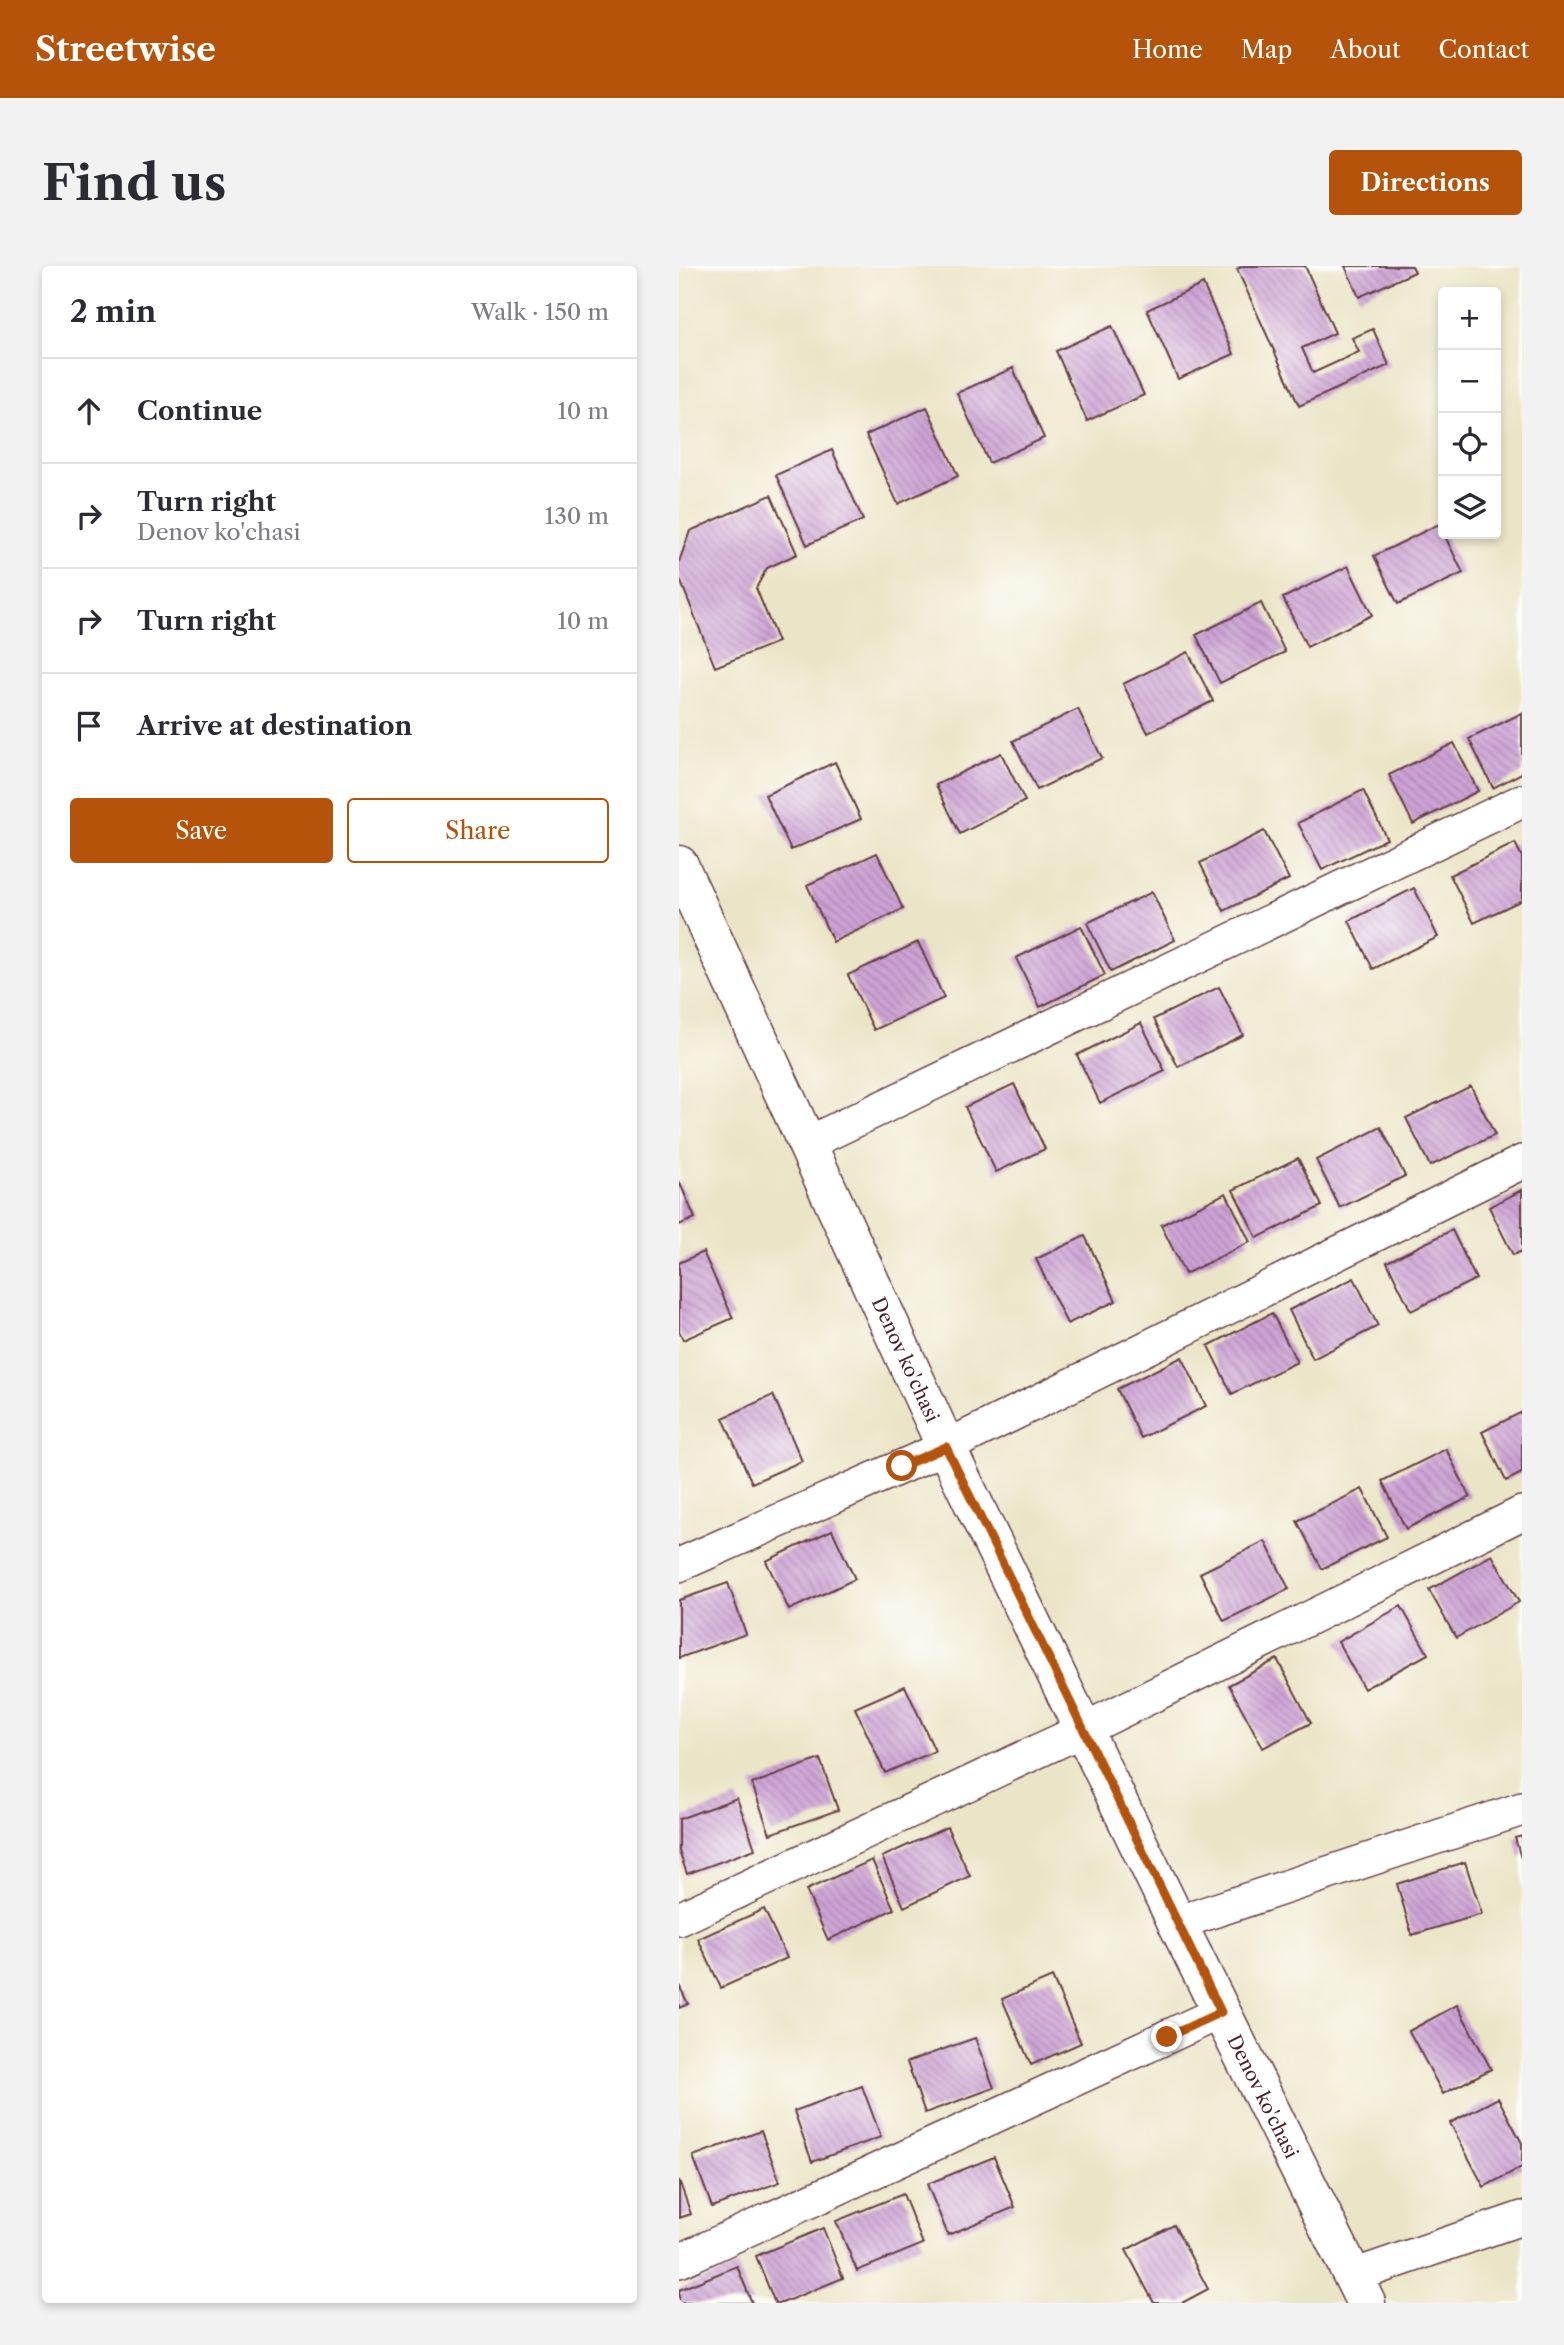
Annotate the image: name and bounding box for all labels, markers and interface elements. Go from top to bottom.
text: Streetwise [35,29,216,70]
text: Home [1132,35,1203,64]
text: Map [1241,35,1292,64]
text: About [1330,35,1401,64]
text: Contact [1439,35,1529,64]
button: Directions [1329,150,1522,215]
text: Find us [42,152,226,213]
map controls [1438,287,1501,539]
button: + [1438,287,1501,350]
text: 2 min [70,293,156,330]
text: Walk · 150 m [471,298,609,326]
button: − [1438,350,1501,413]
icon: ahead [70,392,108,430]
text: Continue [137,395,262,427]
text: 10 m [557,397,609,425]
button: locate [1438,413,1501,476]
button: layers [1438,476,1501,539]
text: Turn right [137,486,276,518]
icon: right [70,497,108,535]
text: 130 m [545,502,609,530]
text: Denov ko'chasi [137,518,301,546]
icon: right [70,602,108,640]
text: Turn right [137,605,276,637]
text: 10 m [557,607,609,635]
icon: arrive [70,707,108,745]
text: Arrive at destination [137,710,412,742]
button: Save [70,798,333,863]
button: Share [347,798,609,863]
street label: Denov ko'chasi [867,1293,945,1426]
route start [886,1450,917,1481]
route end [1151,2021,1182,2052]
street label: Denov ko'chasi [1223,2031,1304,2162]

